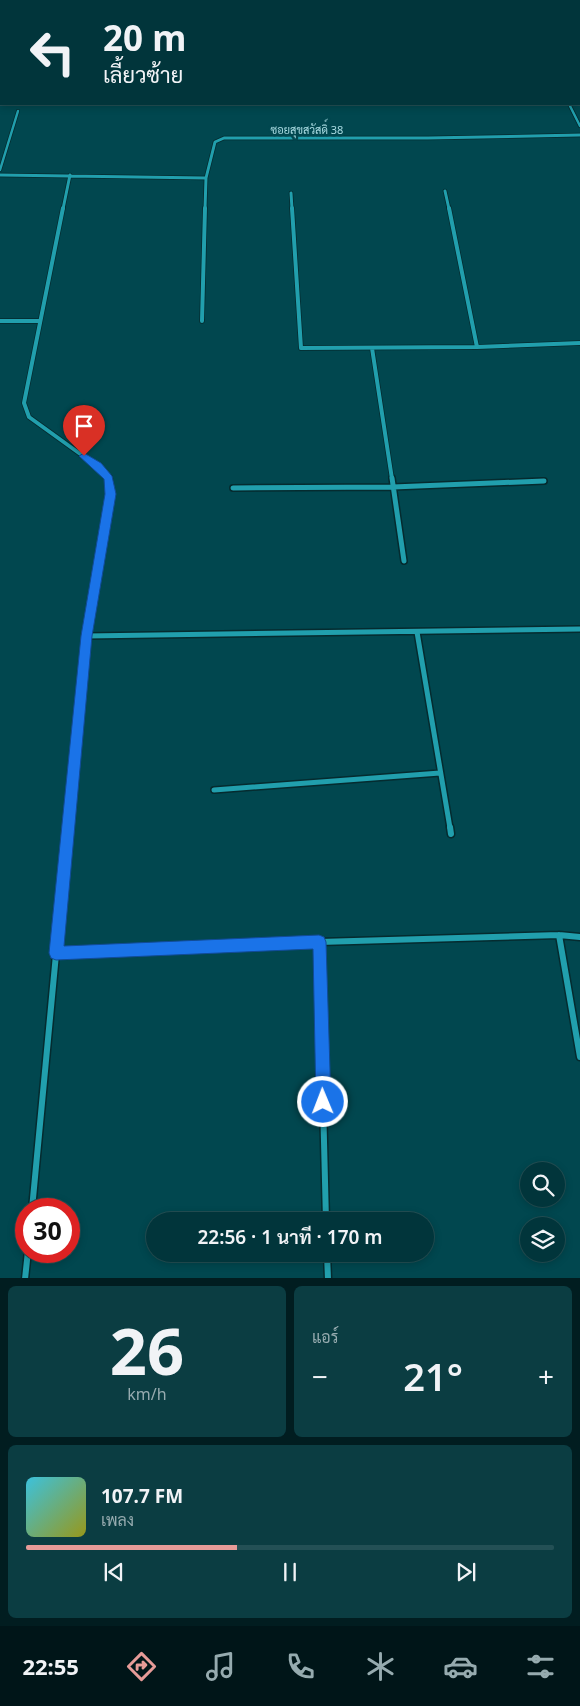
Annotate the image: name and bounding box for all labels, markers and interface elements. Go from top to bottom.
text: 20 m [103,14,186,61]
icon: left [20,20,85,85]
text: เลี้ยวซ้าย [103,59,183,89]
street label: ซอยสุขสวัสดิ์ 38 [271,118,343,139]
pin [63,405,105,456]
icon: arrive [70,412,98,440]
position arrow [296,1075,348,1127]
map controls [520,1162,565,1262]
button: search [520,1162,565,1207]
speed limit sign: 30 [15,1198,80,1263]
button: layers [520,1217,565,1262]
text: 22:56 · 1 นาที · 170 m [197,1224,383,1250]
text: 26 [110,1306,184,1394]
text: แอร์ [312,1326,338,1348]
text: 21° [403,1350,463,1402]
text: − [312,1357,328,1395]
text: + [538,1357,554,1395]
text: km/h [127,1383,167,1405]
text: 107.7 FM [101,1483,183,1509]
text: เพลง [101,1509,134,1531]
icon: previous [100,1558,128,1586]
icon: pause [276,1558,304,1586]
icon: next [452,1558,480,1586]
icon: directions [124,1649,159,1684]
icon: music [203,1649,238,1684]
icon: phone [283,1649,318,1684]
icon: climate [363,1649,398,1684]
icon: car [443,1649,478,1684]
icon: filters [523,1649,558,1684]
text: 22:55 [22,1651,79,1681]

